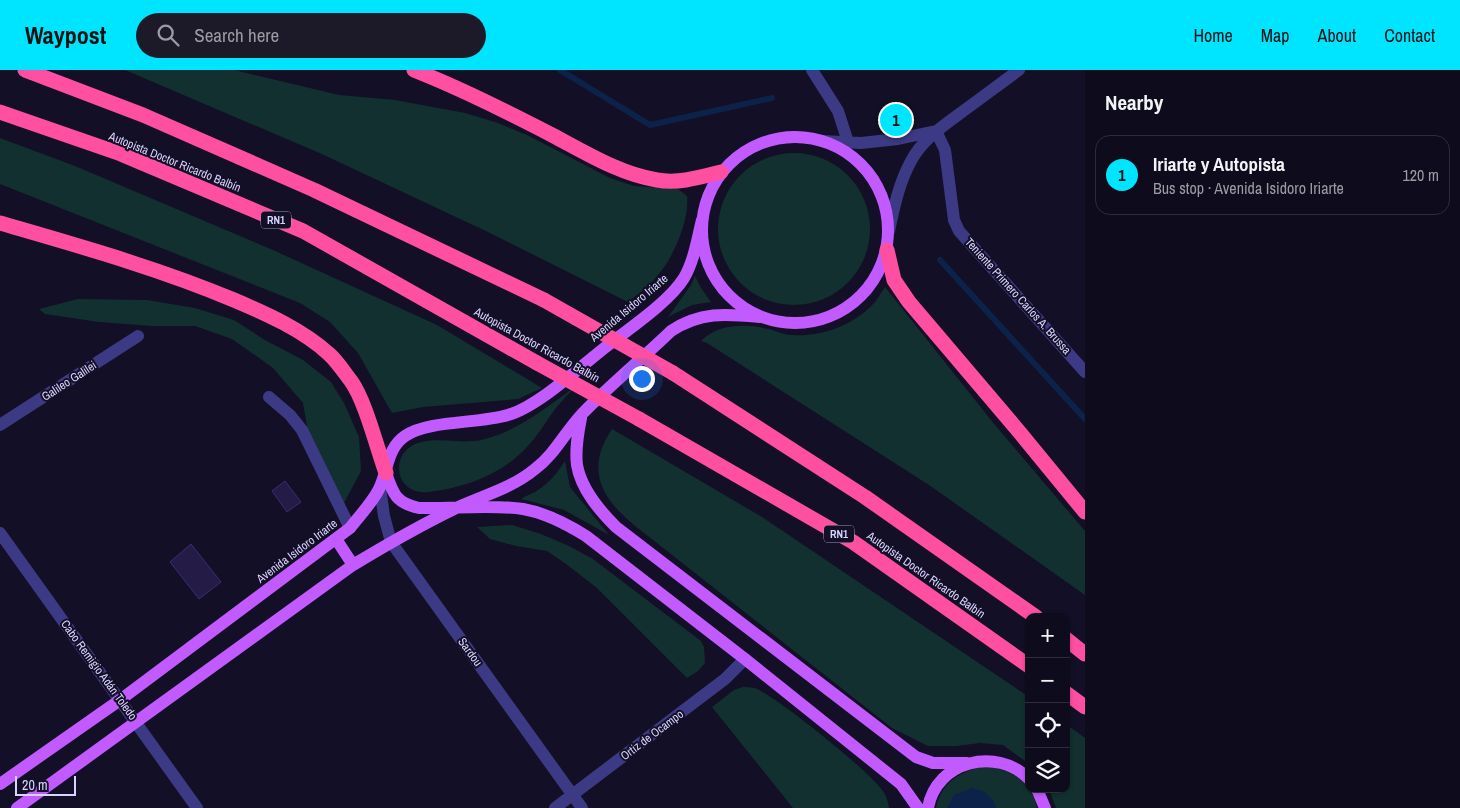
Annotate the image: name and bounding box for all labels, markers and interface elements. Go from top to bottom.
search box [136,13,486,58]
text: Waypost [25,19,106,51]
icon: search [154,21,182,49]
text: Search here [194,22,279,48]
text: Home [1193,23,1233,48]
text: Map [1261,23,1290,48]
text: About [1318,23,1356,48]
text: Contact [1384,23,1435,48]
text: Nearby [1105,88,1163,117]
pin: 1 [880,101,912,139]
street label: Autopista Doctor Ricardo Balbín [106,128,243,196]
text: Iriarte y Autopista [1153,151,1285,177]
text: 1 [1118,164,1126,186]
text: 120 m [1403,164,1439,186]
text: Bus stop · Avenida Isidoro Iriarte [1153,177,1344,199]
road number: RN1 [261,212,291,228]
street label: Teniente Primero Carlos A. Brussa [961,234,1075,358]
street label: Avenida Isidoro Iriarte [586,271,671,346]
street label: Autopista Doctor Ricardo Balbín [471,303,603,386]
street label: Galileo Galilei [38,357,100,405]
your location [629,366,655,392]
street label: Avenida Isidoro Iriarte [253,515,341,587]
road number: RN1 [824,526,854,542]
street label: Autopista Doctor Ricardo Balbín [863,527,988,622]
map controls [1025,613,1070,793]
button: + [1025,613,1070,658]
street label: Cabo Remigio Adán Toledo [57,617,141,723]
street label: Sardou [454,634,486,670]
button: − [1025,658,1070,703]
button: locate [1025,703,1070,748]
street label: Ortiz de Ocampo [617,706,687,764]
button: layers [1025,748,1070,793]
scale bar [15,773,76,796]
text: 20 m [22,776,48,794]

